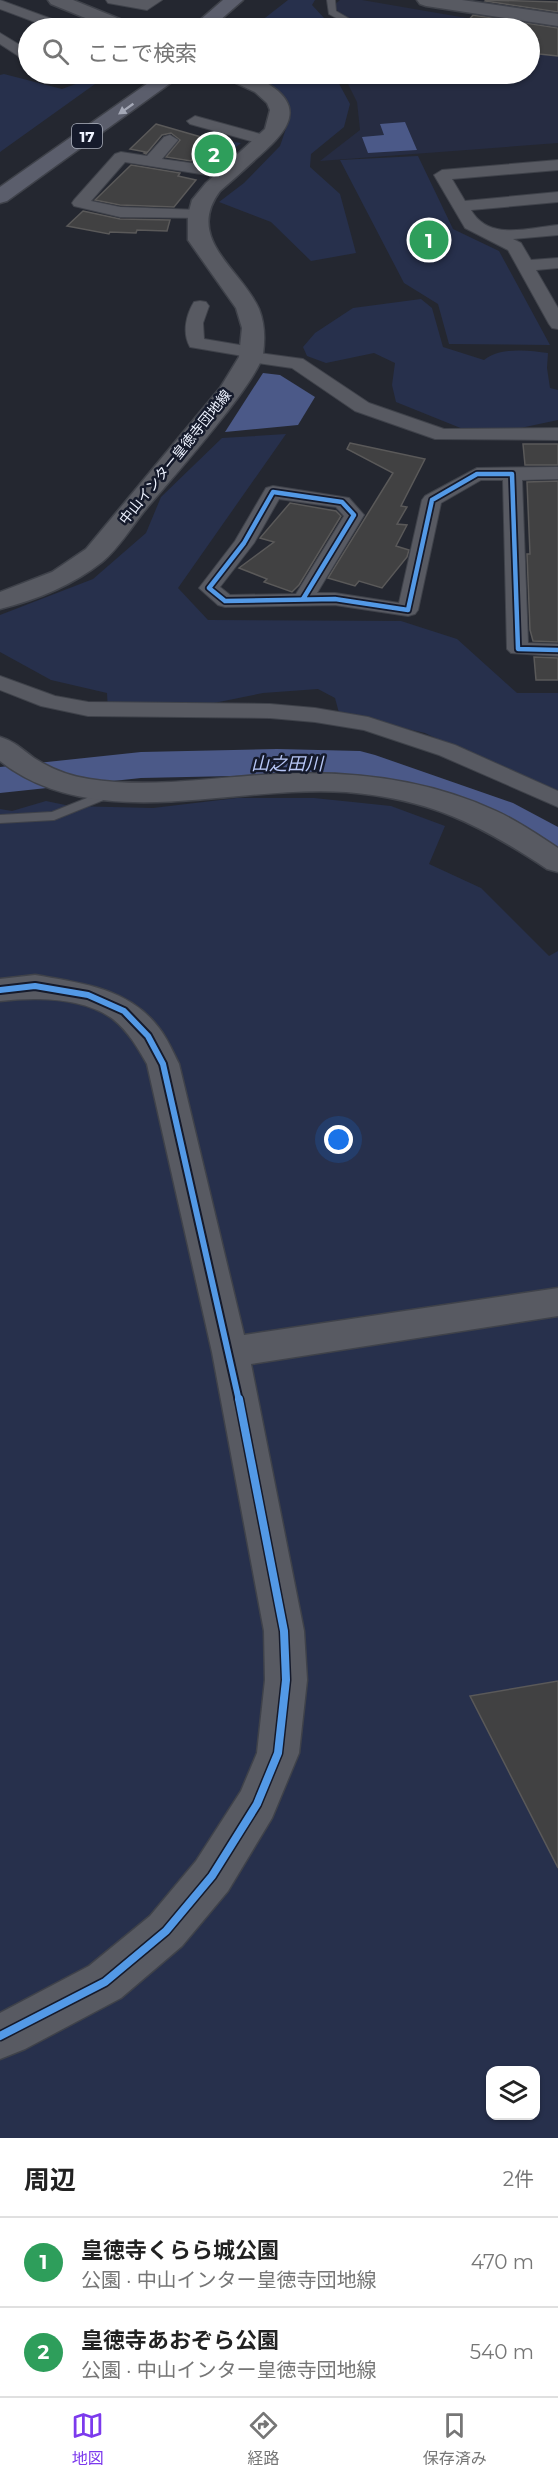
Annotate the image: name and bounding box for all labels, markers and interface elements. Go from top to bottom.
search box [18,18,540,84]
icon: search [39,35,72,68]
text: ここで検索 [87,40,197,67]
one-way arrow [118,103,134,115]
road number: 17 [72,124,102,148]
pin: 2 [194,132,234,176]
pin: 1 [410,218,448,262]
street label: 中山インター皇徳寺団地線 [115,386,235,528]
water label: 山之田川 [251,753,325,775]
your location [324,1125,353,1154]
map controls [486,2066,540,2120]
button: layers [486,2066,540,2120]
text: 周辺 [24,2164,76,2196]
text: 2件 [503,2167,534,2191]
text: 皇徳寺くらら城公園 [81,2237,279,2264]
text: 1 [40,2250,47,2274]
text: 470 m [471,2250,534,2274]
text: 公園 · 中山インター皇徳寺団地線 [81,2268,377,2292]
text: 皇徳寺あおぞら公園 [81,2327,279,2354]
text: 2 [38,2340,49,2364]
text: 540 m [470,2340,534,2364]
text: 公園 · 中山インター皇徳寺団地線 [81,2358,377,2382]
tab: 地図 [71,2409,104,2469]
tab: 経路 [247,2409,280,2469]
tab: 保存済み [423,2409,487,2469]

